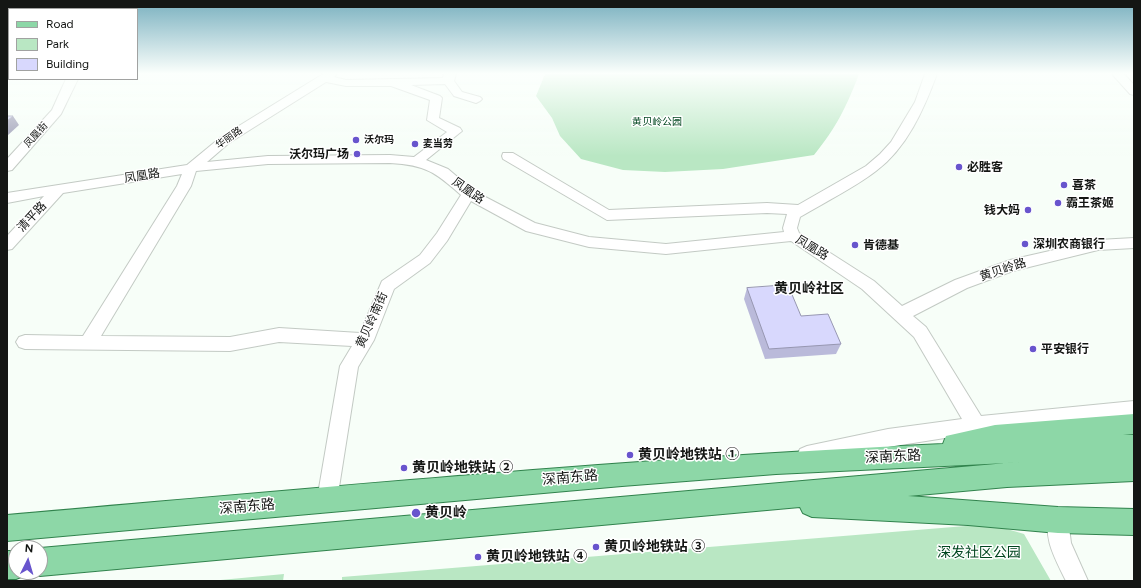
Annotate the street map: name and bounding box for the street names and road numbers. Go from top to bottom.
street label: 凤凰街 [22,120,50,150]
street label: 华丽路 [213,124,245,152]
street label: 凤凰路 [123,166,161,186]
street label: 凤凰路 [449,175,487,207]
street label: 清平路 [14,199,50,235]
street label: 凤凰路 [793,233,831,263]
street label: 黄贝岭路 [978,256,1028,284]
street label: 黄贝岭南街 [353,290,391,350]
street label: 深南东路 [865,447,921,467]
street label: 深南东路 [541,467,599,489]
street label: 深南东路 [218,496,276,518]

